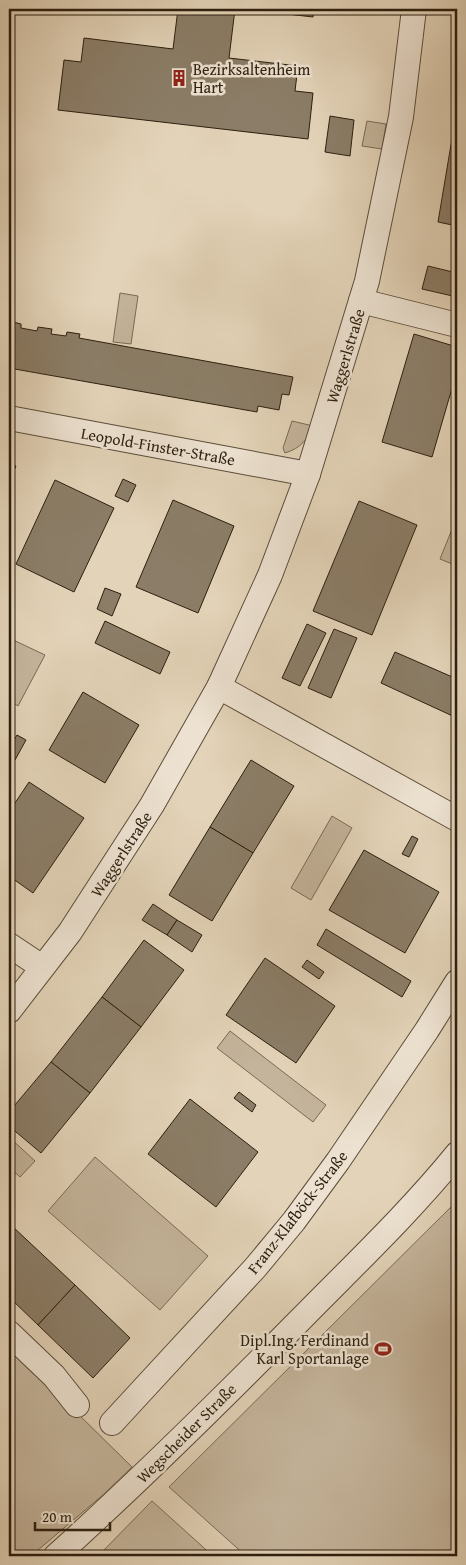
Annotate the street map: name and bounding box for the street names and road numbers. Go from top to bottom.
street label: Waggerlstraße [319,306,371,406]
street label: Leopold-Finster-Straße [79,421,237,471]
street label: Waggerlstraße [84,806,158,902]
street label: Franz-Klafböck-Straße [241,1145,353,1279]
street label: Wegscheider Straße [130,1377,242,1489]

